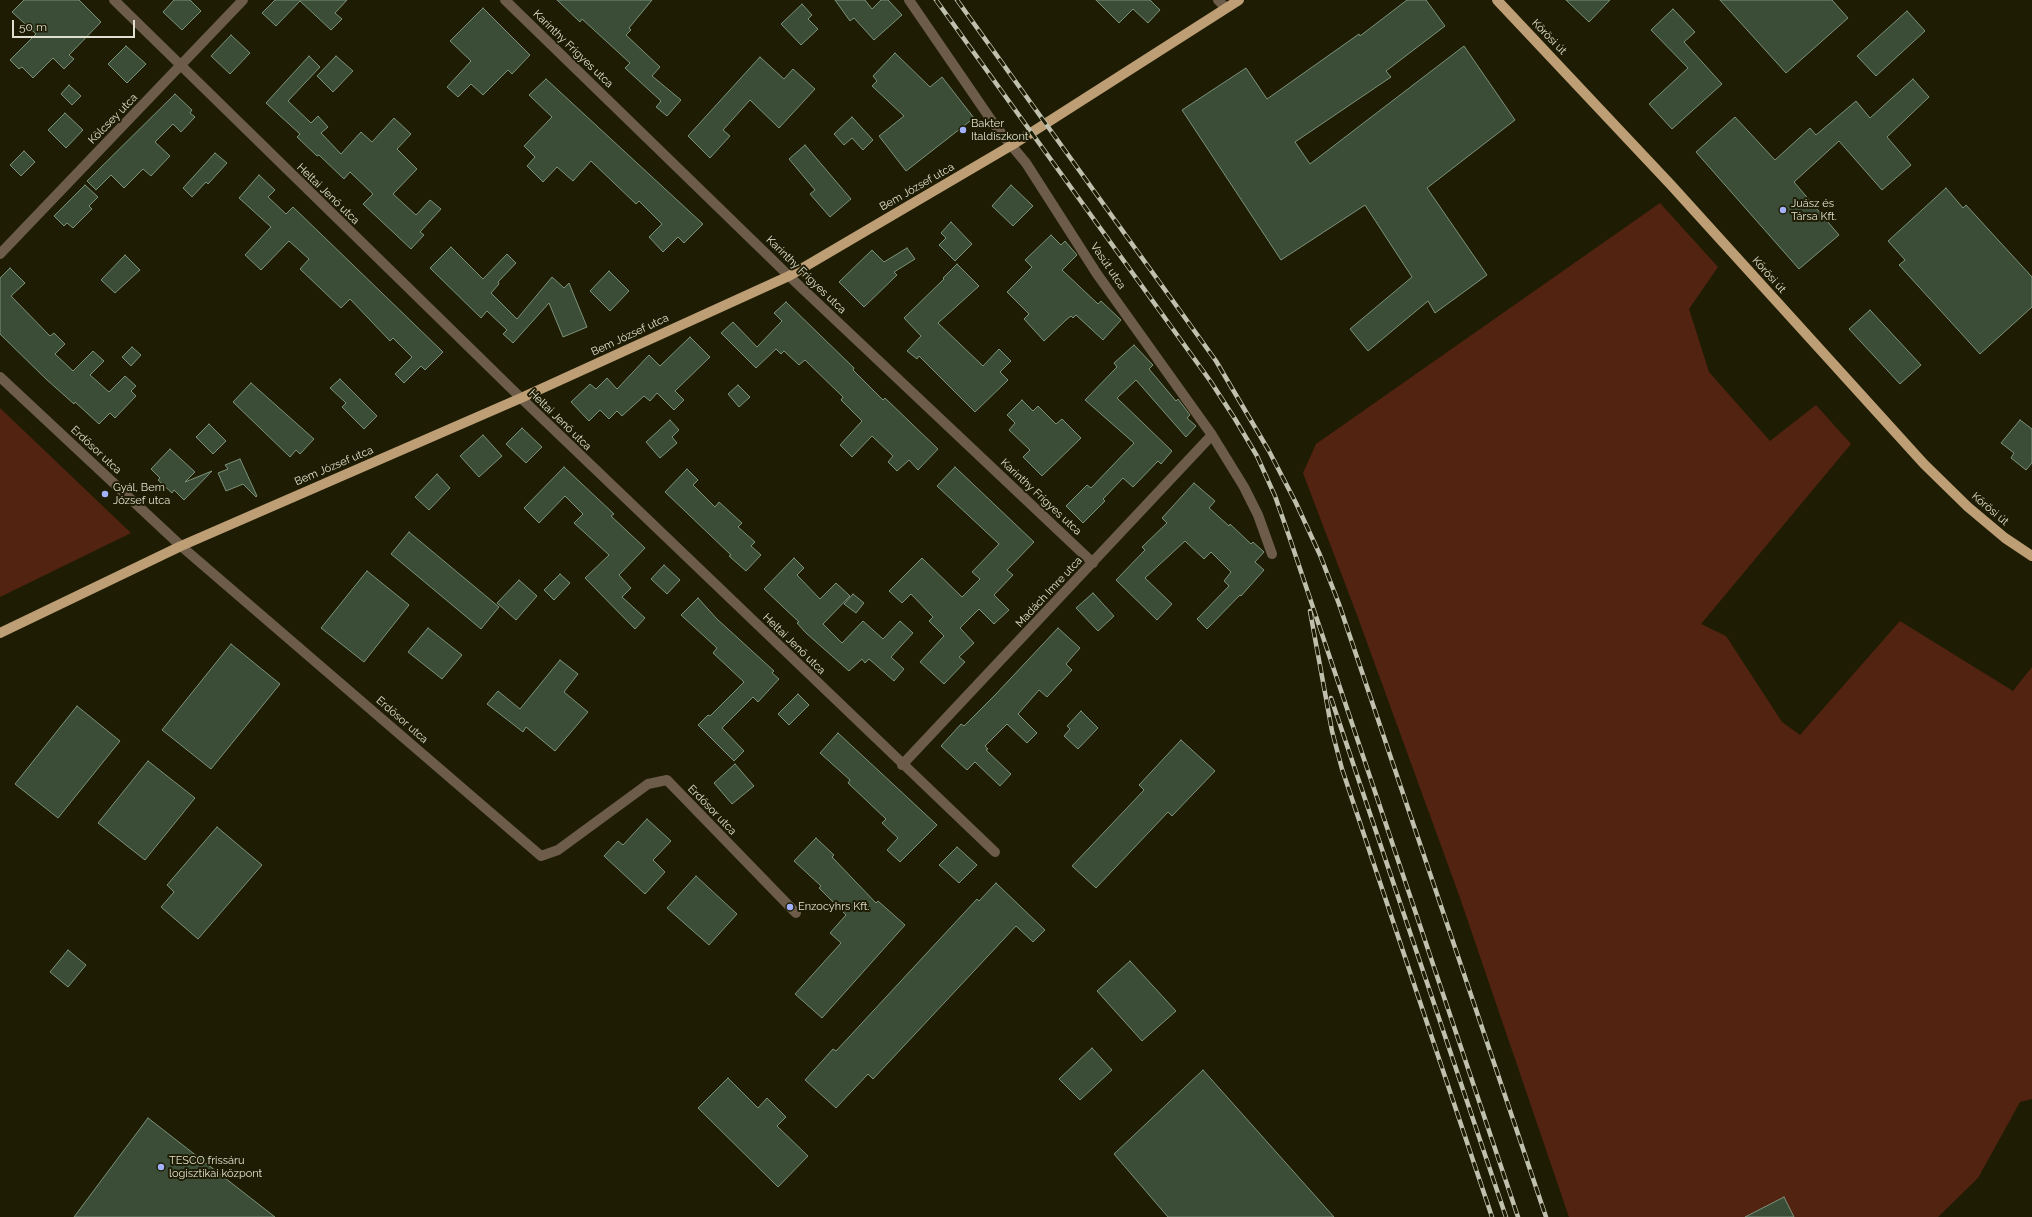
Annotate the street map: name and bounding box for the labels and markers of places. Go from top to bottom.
place label: Bakter Italdiszkont [971,117,1028,143]
marker: Bakter Italdiszkont [958,125,968,135]
place label: Juász és Társa Kft. [1791,197,1837,223]
marker: Juász és Társa Kft. [1778,205,1788,215]
place label: Gyál, Bem József utca [113,481,170,507]
marker: Gyál, Bem József utca [100,489,110,499]
place label: Enzocyhrs Kft. [798,900,870,914]
marker: Enzocyhrs Kft. [785,902,795,912]
place label: TESCO frissáru logisztikai központ [169,1154,262,1180]
marker: TESCO frissáru logisztikai központ [156,1162,166,1172]

